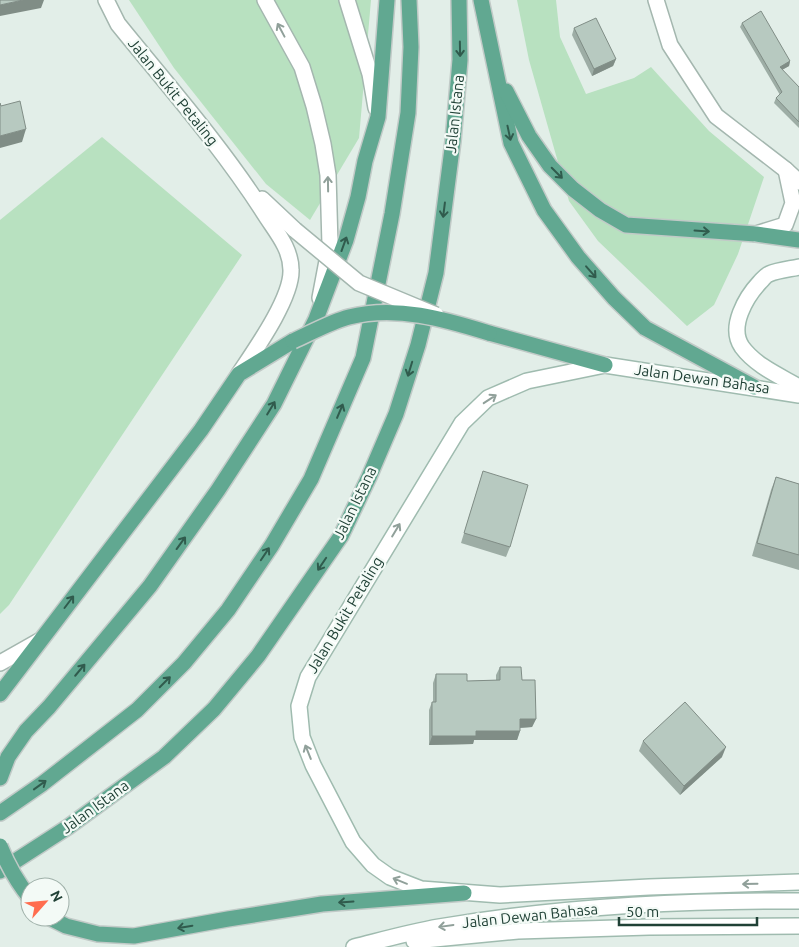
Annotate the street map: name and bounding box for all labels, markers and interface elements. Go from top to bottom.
one-way arrow [276,23,286,37]
street label: Jalan Bukit Petaling [125,35,222,149]
one-way arrow [455,40,465,56]
street label: Jalan Istana [442,74,467,154]
one-way arrow [505,125,514,141]
one-way arrow [551,167,563,179]
one-way arrow [323,176,333,192]
one-way arrow [439,202,449,218]
one-way arrow [693,226,709,235]
one-way arrow [340,236,349,252]
one-way arrow [586,265,597,278]
one-way arrow [405,361,415,377]
street label: Jalan Dewan Bahasa [633,361,771,396]
one-way arrow [482,393,496,403]
one-way arrow [267,401,277,415]
one-way arrow [336,404,346,419]
street label: Jalan Istana [330,464,379,542]
one-way arrow [392,523,402,537]
one-way arrow [176,536,186,550]
one-way arrow [260,548,270,562]
street label: Jalan Bukit Petaling [303,553,386,676]
one-way arrow [317,557,327,571]
one-way arrow [63,596,74,609]
one-way arrow [74,664,85,677]
one-way arrow [159,676,172,688]
one-way arrow [303,745,312,761]
street label: Jalan Istana [58,777,132,837]
one-way arrow [33,780,47,790]
one-way arrow [393,875,408,885]
north arrow [20,877,70,927]
one-way arrow [743,879,759,888]
text: N [47,888,66,904]
scale bar [619,894,756,926]
one-way arrow [338,898,354,907]
street label: Jalan Dewan Bahasa [461,900,599,931]
text: 50 m [626,903,659,920]
one-way arrow [439,921,455,931]
one-way arrow [177,923,193,932]

